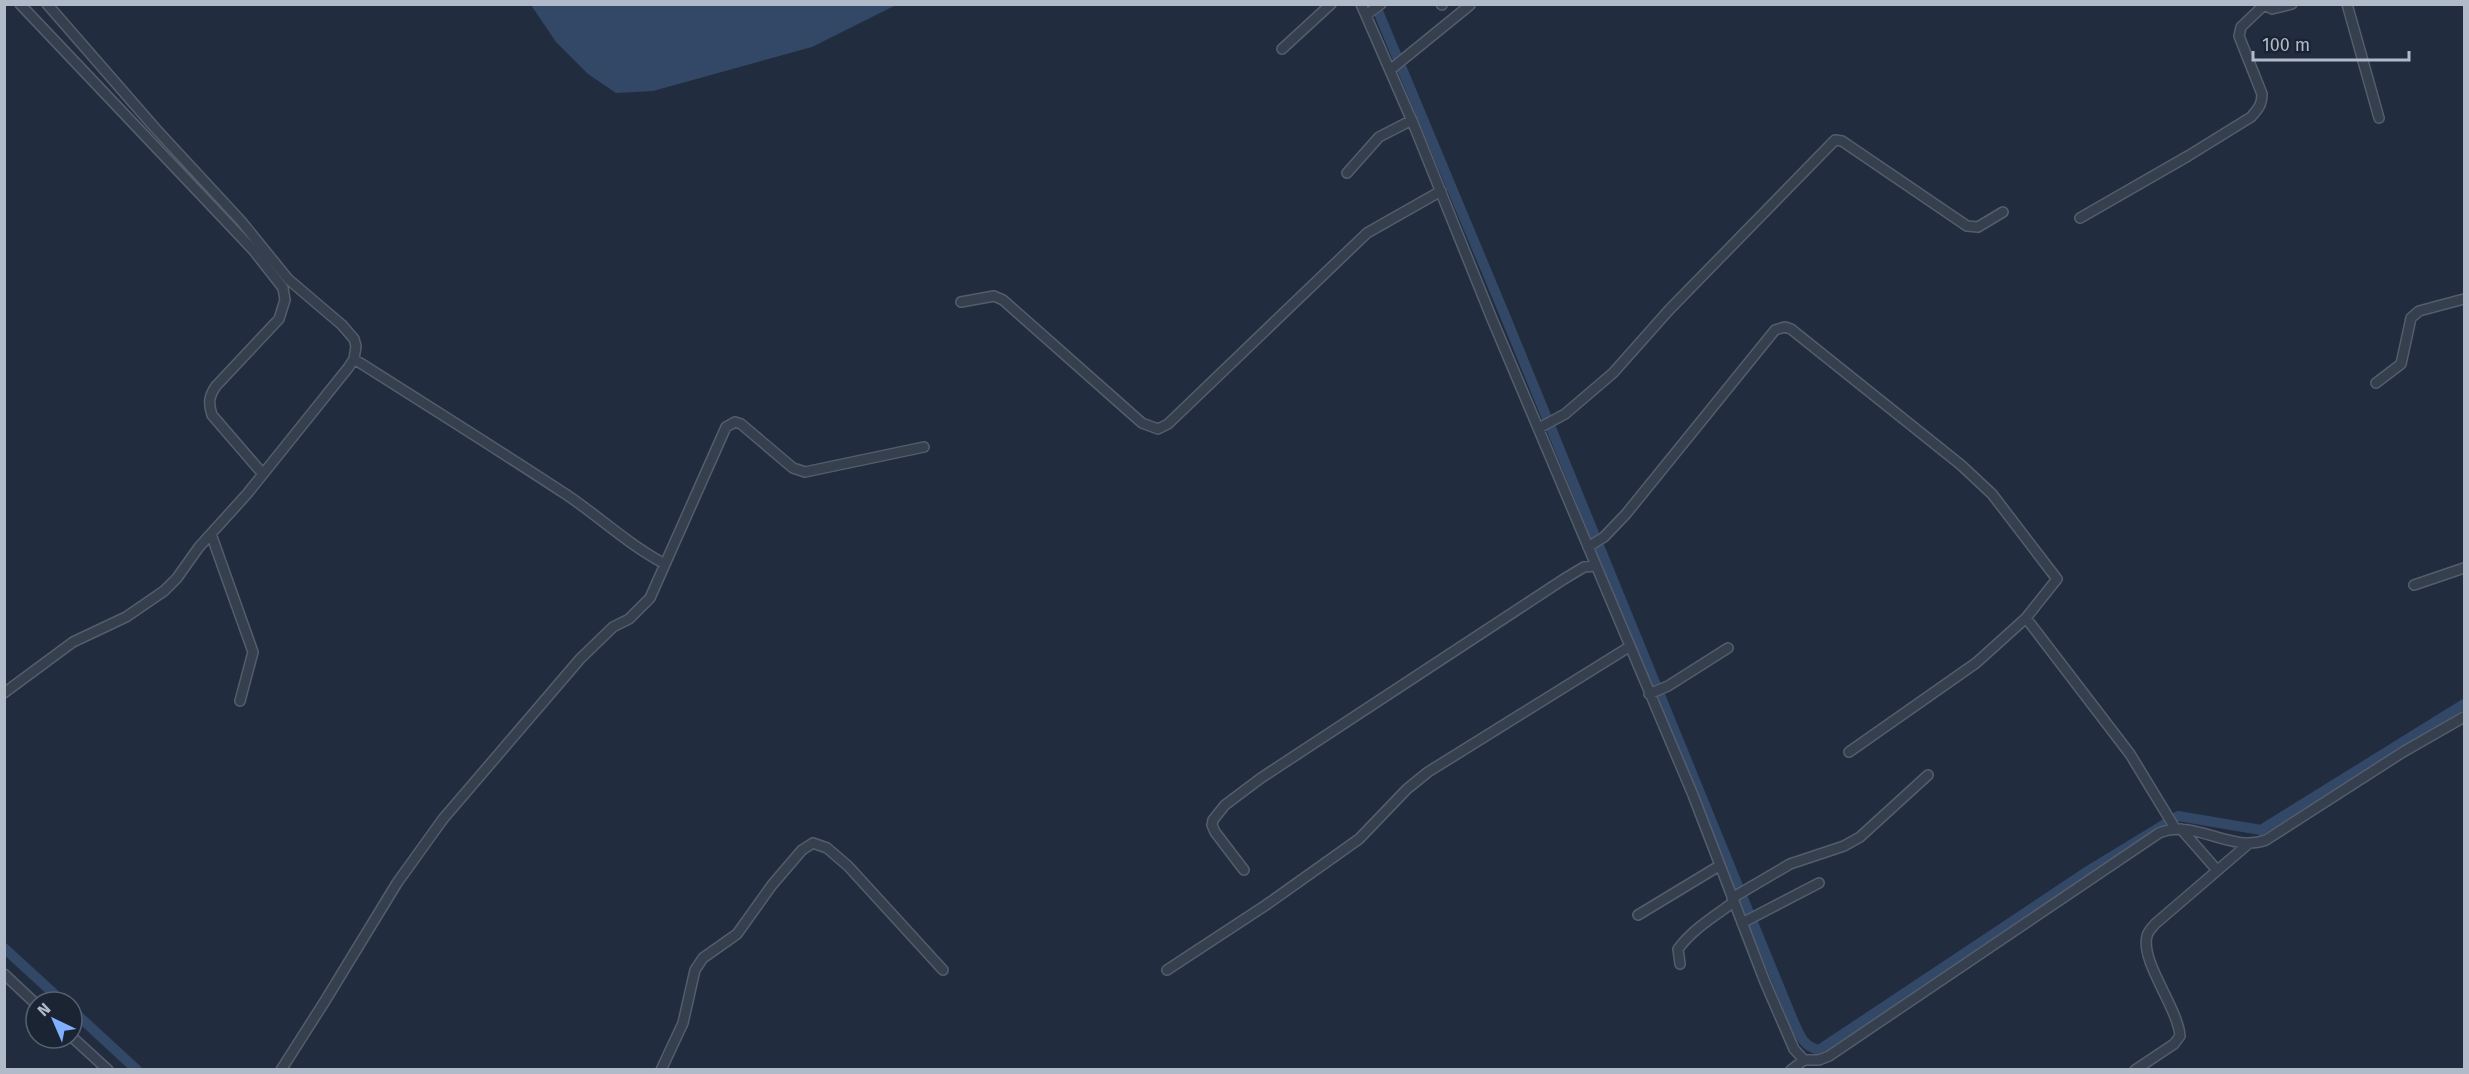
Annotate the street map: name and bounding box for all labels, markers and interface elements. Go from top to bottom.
scale bar [2253,24,2409,62]
text: 100 m [2262,34,2310,56]
north arrow [24,990,84,1050]
text: N [34,999,54,1020]

